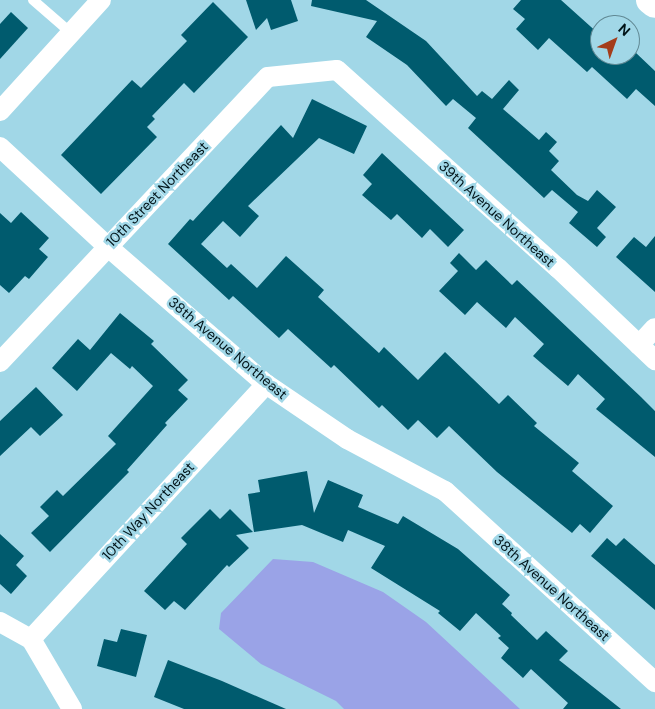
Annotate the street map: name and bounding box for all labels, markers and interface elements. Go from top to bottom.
north arrow [590,15,640,65]
text: N [615,19,634,40]
street label: 10th Street Northeast [103,138,211,250]
street label: 39th Avenue Northeast [436,158,558,270]
street label: 38th Avenue Northeast [165,293,291,403]
street label: 10th Way Northeast [98,459,198,563]
street label: 38th Avenue Northeast [491,532,613,644]

